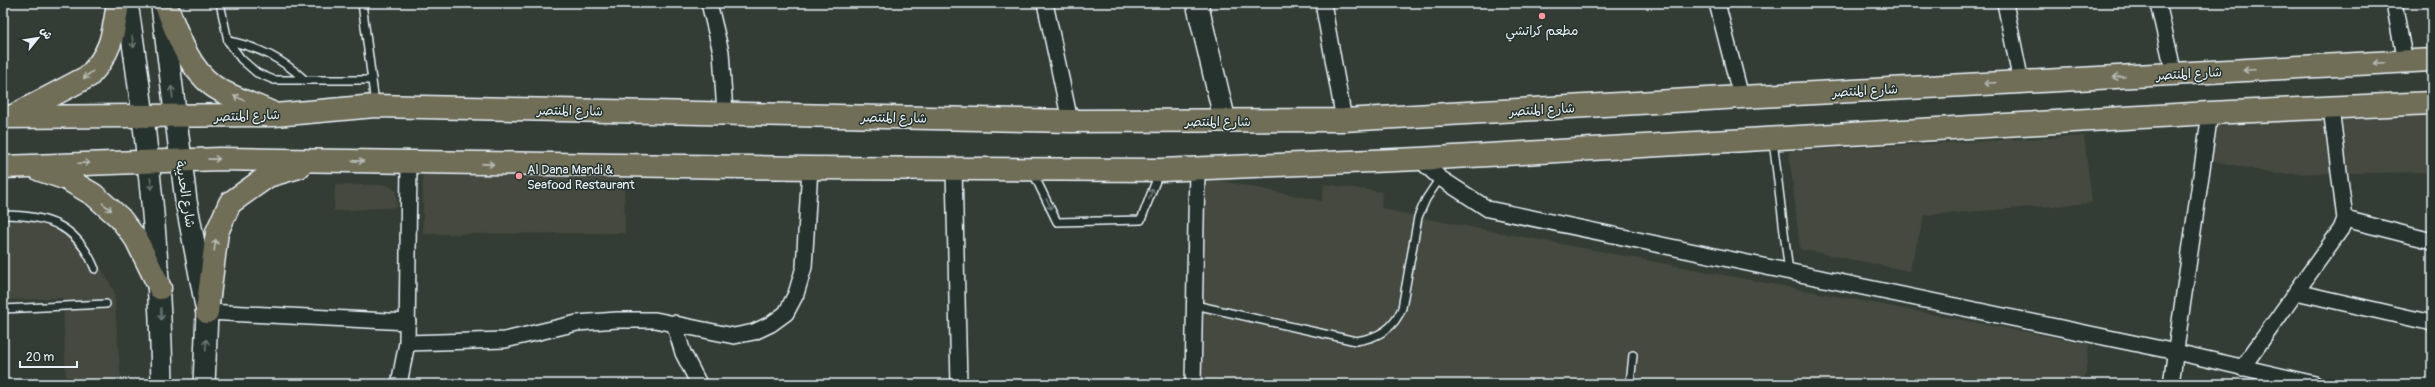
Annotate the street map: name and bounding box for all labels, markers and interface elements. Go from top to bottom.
marker: مطعم كراتشي [1537,11,1547,21]
north arrow [18,18,58,58]
place label: مطعم كراتشي [1506,23,1578,42]
text: ش [38,25,55,42]
one-way arrow [129,35,137,48]
one-way arrow [2373,60,2386,67]
street label: شارع المنتصر [2155,64,2222,85]
one-way arrow [2243,67,2256,74]
one-way arrow [83,71,94,80]
one-way arrow [2113,73,2126,81]
one-way arrow [1984,80,1997,87]
street label: شارع المنتصر [1831,81,1898,102]
one-way arrow [169,86,176,99]
one-way arrow [234,94,246,101]
street label: شارع المنتصر [1508,100,1575,121]
street label: شارع المنتصر [536,102,603,121]
street label: شارع المنتصر [213,107,280,126]
street label: شارع المنتصر [860,109,927,128]
street label: شارع المنتصر [1184,114,1251,131]
one-way arrow [207,155,220,163]
one-way arrow [351,158,364,165]
one-way arrow [77,159,90,167]
street label: شارع الحديبة [171,160,198,229]
one-way arrow [481,160,494,167]
place label: Al Dana Mandi & Seafood Restaurant [527,162,636,193]
marker: Al Dana Mandi & Seafood Restaurant [514,171,524,181]
one-way arrow [147,177,155,190]
one-way arrow [1147,189,1155,201]
one-way arrow [1046,198,1053,210]
one-way arrow [102,203,113,212]
one-way arrow [212,239,219,252]
one-way arrow [157,307,165,320]
one-way arrow [202,339,209,352]
scale bar [20,343,77,369]
text: 20 m [26,350,55,365]

